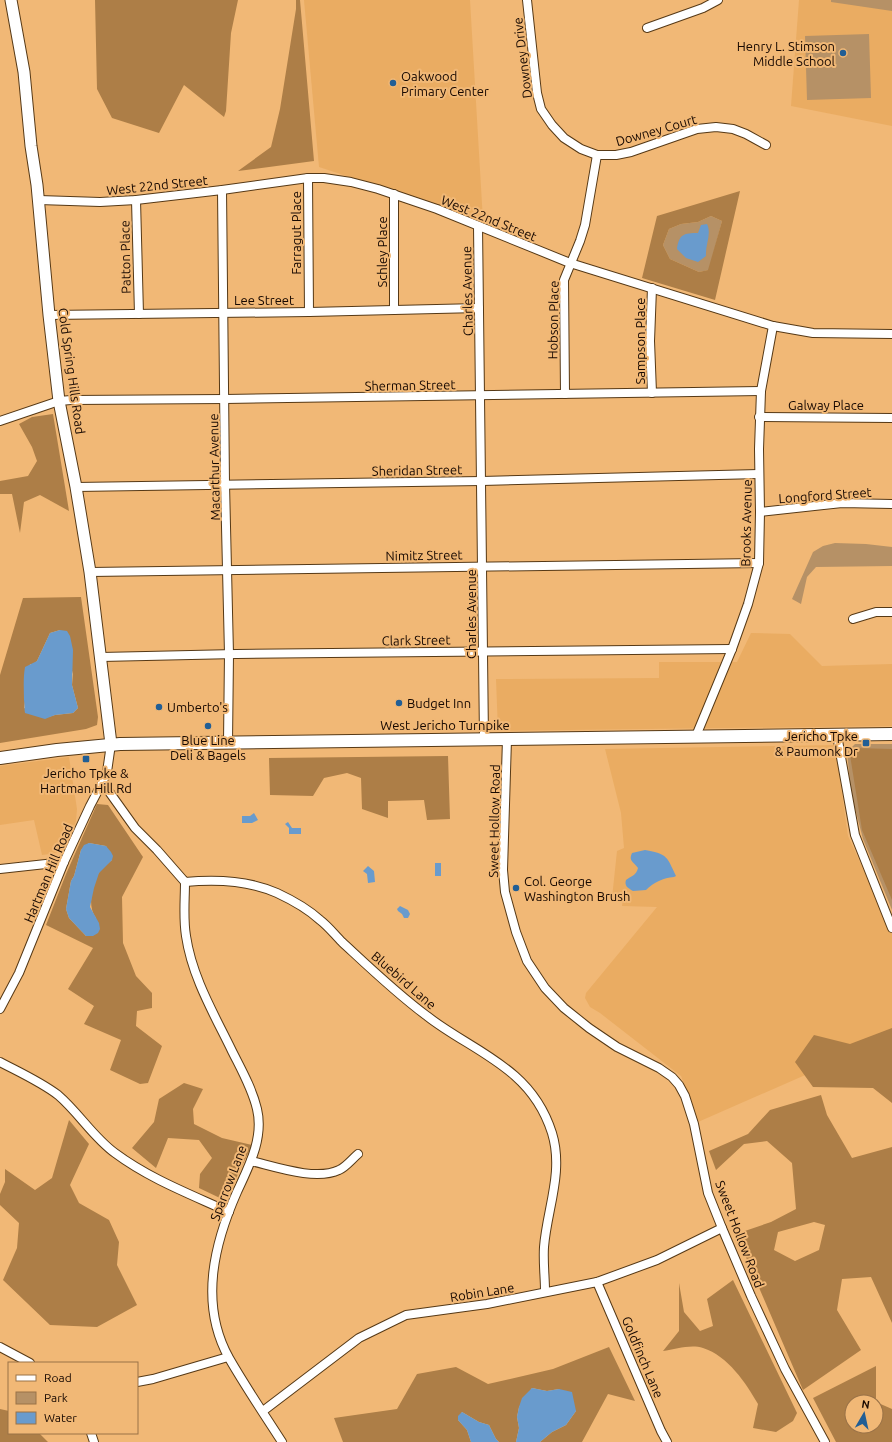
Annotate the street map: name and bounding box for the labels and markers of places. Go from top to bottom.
place label: Henry L. Stimson Middle School [737,39,836,68]
marker: Henry L. Stimson Middle School [838,48,848,58]
place label: Oakwood Primary Center [401,69,489,98]
marker: Oakwood Primary Center [388,78,398,88]
place label: Budget Inn [407,696,471,710]
marker: Budget Inn [394,698,404,708]
place label: Umberto's [167,700,228,714]
marker: Umberto's [154,702,164,712]
marker: Blue Line Deli & Bagels [203,721,213,731]
place label: Jericho Tpke & Paumonk Dr [775,729,858,758]
place label: Blue Line Deli & Bagels [170,733,246,762]
marker: Jericho Tpke & Paumonk Dr [861,738,871,748]
marker: Jericho Tpke & Hartman Hill Rd [81,754,91,764]
place label: Jericho Tpke & Hartman Hill Rd [40,766,132,795]
place label: Col. George Washington Brush [524,874,630,903]
marker: Col. George Washington Brush [511,883,521,893]

